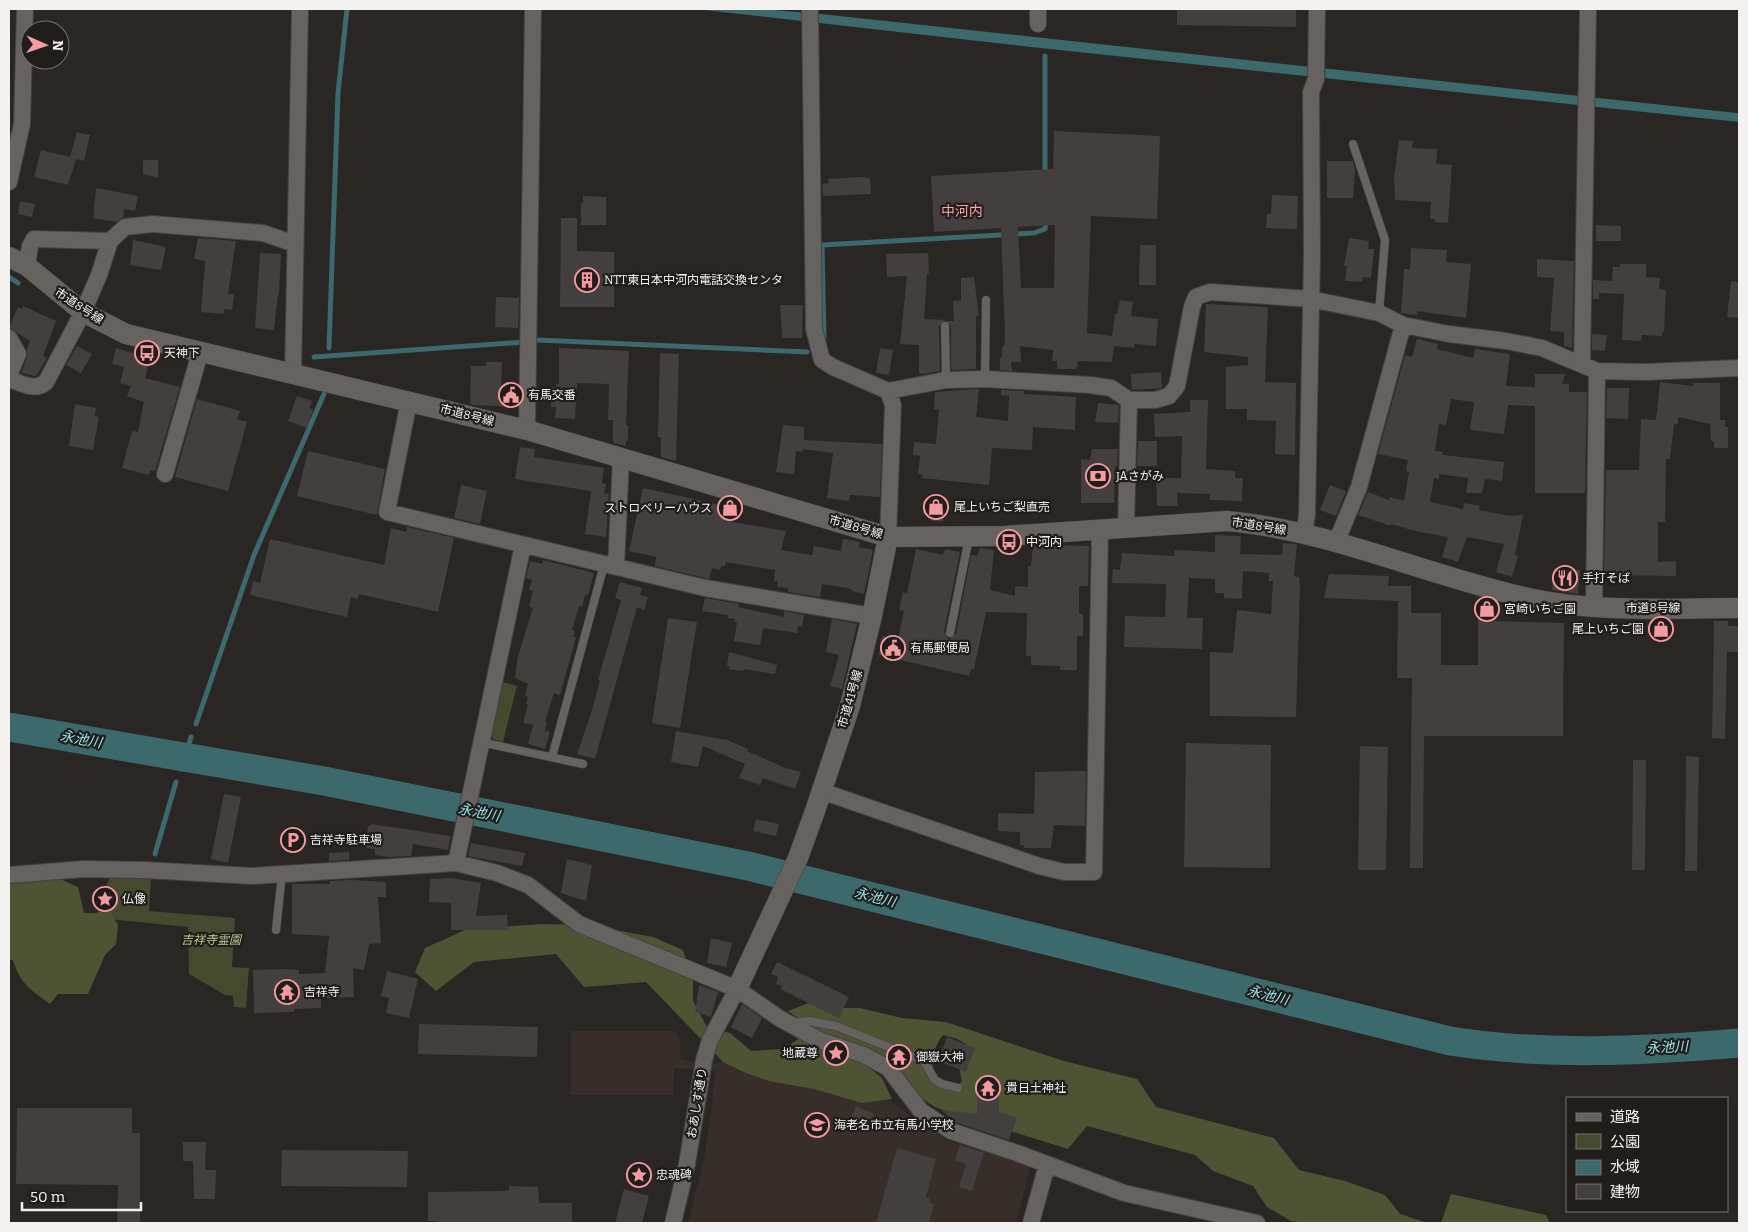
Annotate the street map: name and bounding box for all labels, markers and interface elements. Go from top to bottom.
north arrow [20,20,70,70]
text: N [49,40,66,51]
district label: 中河内 [941,203,983,220]
building icon: NTT東日本中河内電話交換センタ [574,267,600,293]
place label: NTT東日本中河内電話交換センタ [604,273,783,287]
street label: 市道8号線 [52,285,106,327]
bus stop icon: 天神下 [134,340,160,366]
place label: 天神下 [164,346,200,360]
public building icon: 有馬交番 [498,382,524,408]
place label: 有馬交番 [528,388,576,402]
street label: 市道8号線 [439,402,495,428]
bank icon: JAさがみ [1085,463,1111,489]
place label: JAさがみ [1115,469,1164,483]
shop icon: 尾上いちご梨直売 [923,494,949,520]
shop icon: ストロベリーハウス [717,495,743,521]
place label: 尾上いちご梨直売 [954,500,1050,514]
place label: ストロベリーハウス [604,501,712,515]
street label: 市道8号線 [828,513,884,541]
street label: 市道8号線 [1231,515,1287,537]
bus stop icon: 中河内 [996,529,1022,555]
place label: 中河内 [1026,535,1062,549]
restaurant icon: 手打そば [1552,565,1578,591]
place label: 手打そば [1582,571,1630,585]
shop icon: 宮崎いちご園 [1474,596,1500,622]
street label: 市道8号線 [1625,601,1681,615]
place label: 宮崎いちご園 [1504,602,1576,616]
shop icon: 尾上いちご園 [1648,616,1674,642]
place label: 尾上いちご園 [1572,622,1644,636]
public building icon: 有馬郵便局 [880,635,906,661]
place label: 有馬郵便局 [910,641,970,655]
street label: 市道41号線 [835,668,865,730]
water label: 永池川 [59,727,105,752]
water label: 永池川 [457,800,503,825]
parking icon: 吉祥寺駐車場 [280,827,306,853]
place label: 吉祥寺駐車場 [310,833,382,847]
water label: 永池川 [852,884,899,911]
place icon: 仏像 [92,886,118,912]
place label: 仏像 [122,892,146,906]
park label: 吉祥寺霊園 [181,933,243,947]
temple icon: 吉祥寺 [274,979,300,1005]
water label: 永池川 [1245,982,1292,1009]
place label: 吉祥寺 [304,985,340,999]
water label: 永池川 [1646,1038,1690,1057]
place icon: 地蔵尊 [823,1040,849,1066]
temple icon: 御嶽大神 [886,1044,912,1070]
place label: 地蔵尊 [782,1046,818,1060]
place label: 御嶽大神 [916,1050,964,1064]
street label: おあしす通り [684,1066,710,1140]
temple icon: 貴日土神社 [975,1075,1001,1101]
place label: 貴日土神社 [1006,1081,1066,1095]
legend [1566,1097,1728,1212]
text: 道路 [1610,1108,1640,1126]
school or university icon: 海老名市立有馬小学校 [804,1112,830,1138]
place label: 海老名市立有馬小学校 [834,1118,954,1132]
text: 公園 [1610,1133,1640,1151]
text: 水域 [1610,1158,1640,1176]
place icon: 忠魂碑 [626,1162,652,1188]
place label: 忠魂碑 [656,1168,692,1182]
scale bar [22,1180,141,1212]
text: 建物 [1610,1183,1640,1201]
text: 50 m [30,1188,66,1206]

